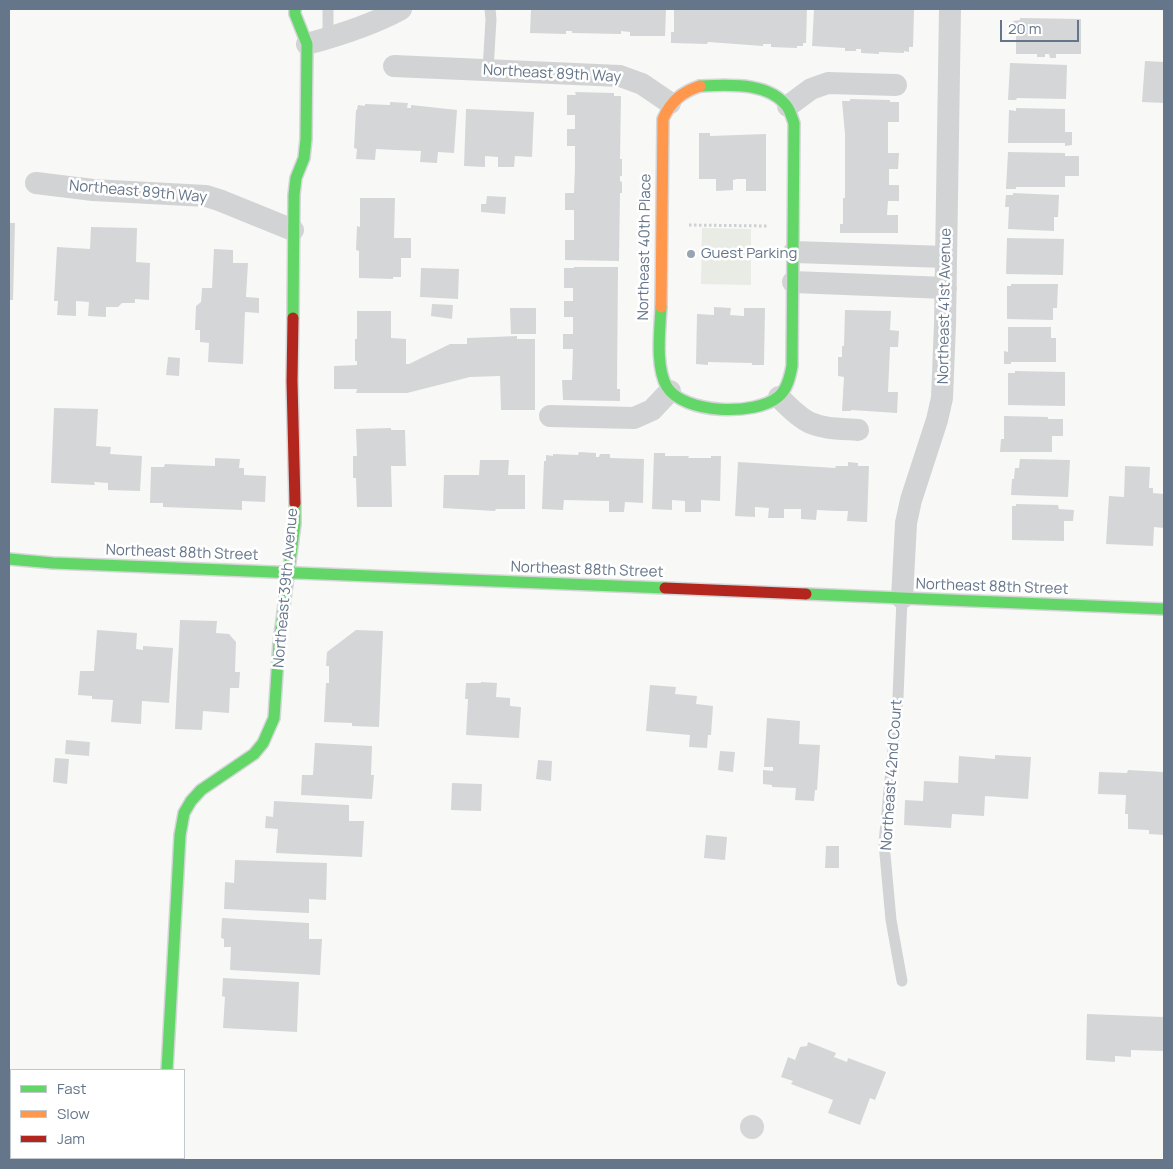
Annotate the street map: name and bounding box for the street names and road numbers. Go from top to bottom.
street label: Northeast 89th Way [482,61,622,87]
street label: Northeast 40th Place [635,173,655,321]
street label: Northeast 89th Way [68,177,208,207]
street label: Northeast 41st Avenue [935,228,955,384]
street label: Northeast 39th Avenue [270,507,302,669]
street label: Northeast 88th Street [105,541,259,565]
street label: Northeast 88th Street [510,558,664,582]
street label: Northeast 88th Street [915,575,1069,599]
street label: Northeast 42nd Court [878,699,906,851]

